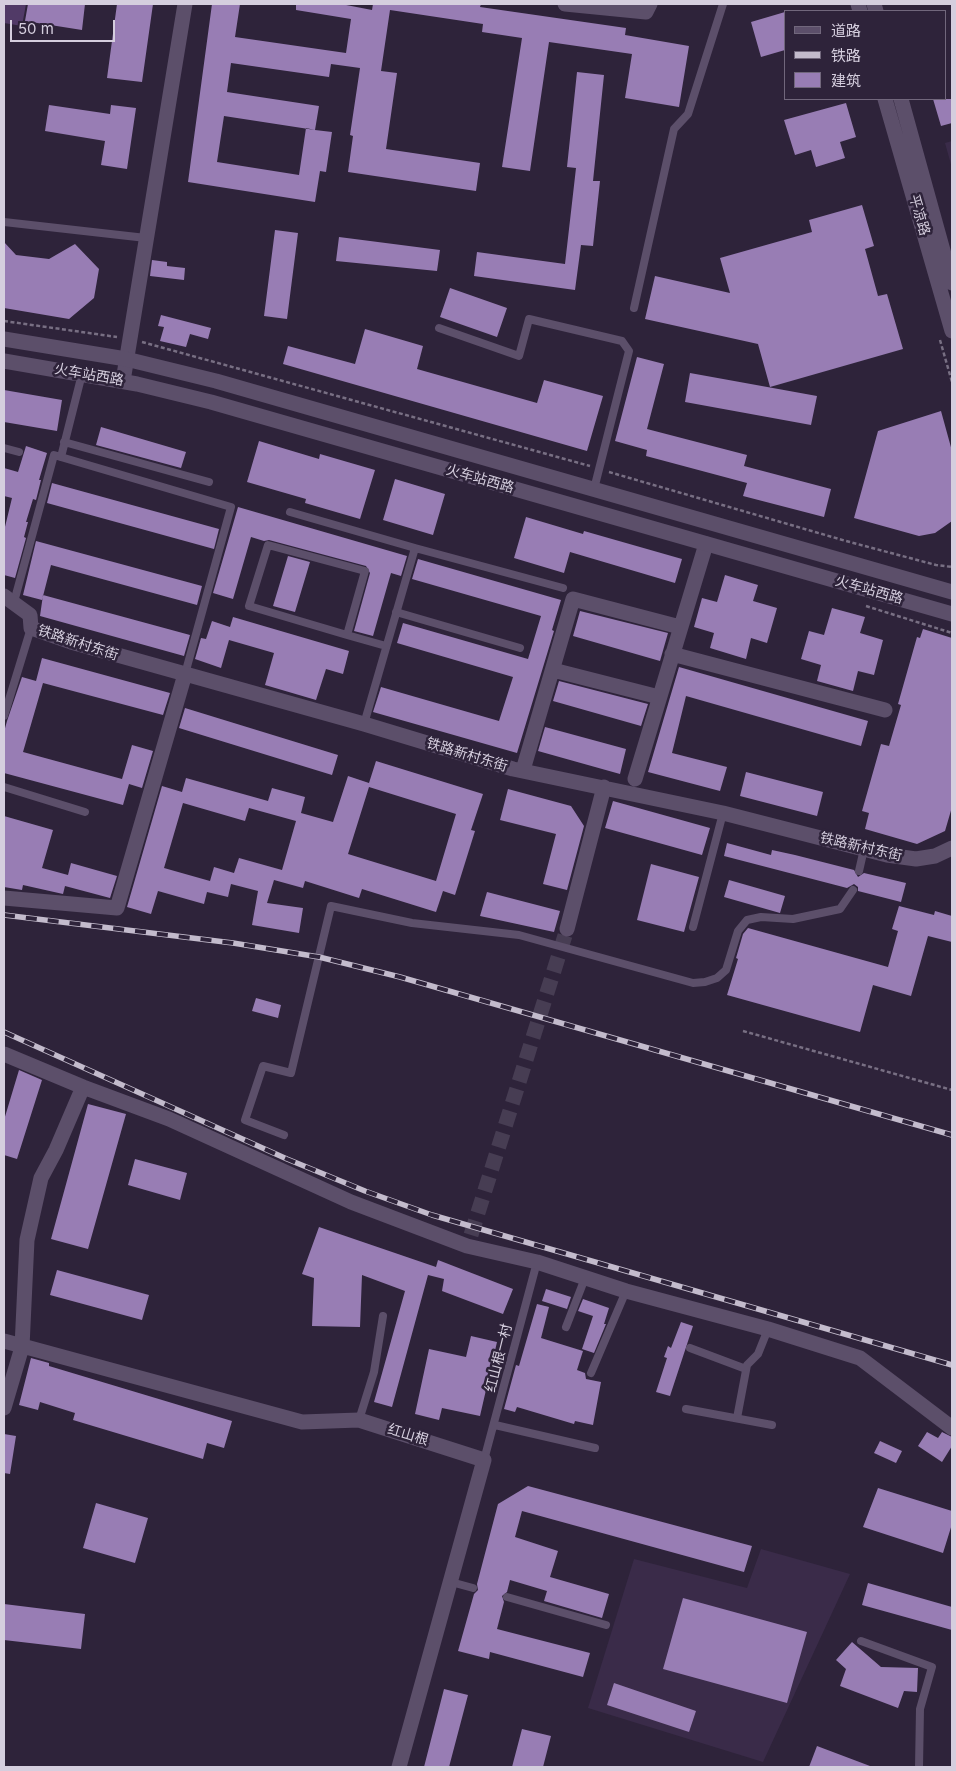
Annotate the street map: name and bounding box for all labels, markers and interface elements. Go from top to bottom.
scale bar [12,10,118,42]
legend [784,10,946,100]
text: 50 m [18,19,54,38]
text: 道路 [831,21,861,40]
text: 铁路 [831,46,861,65]
text: 建筑 [831,71,861,90]
street label: 平凉路 [905,192,933,238]
street label: 火车站西路 [53,361,125,389]
street label: 火车站西路 [444,461,516,497]
street label: 火车站西路 [833,572,905,608]
street label: 铁路新村东街 [35,622,121,664]
street label: 铁路新村东街 [424,735,510,775]
street label: 铁路新村东街 [818,829,904,865]
street label: 红山根一村 [482,1322,516,1394]
street label: 红山根 [385,1421,431,1449]

